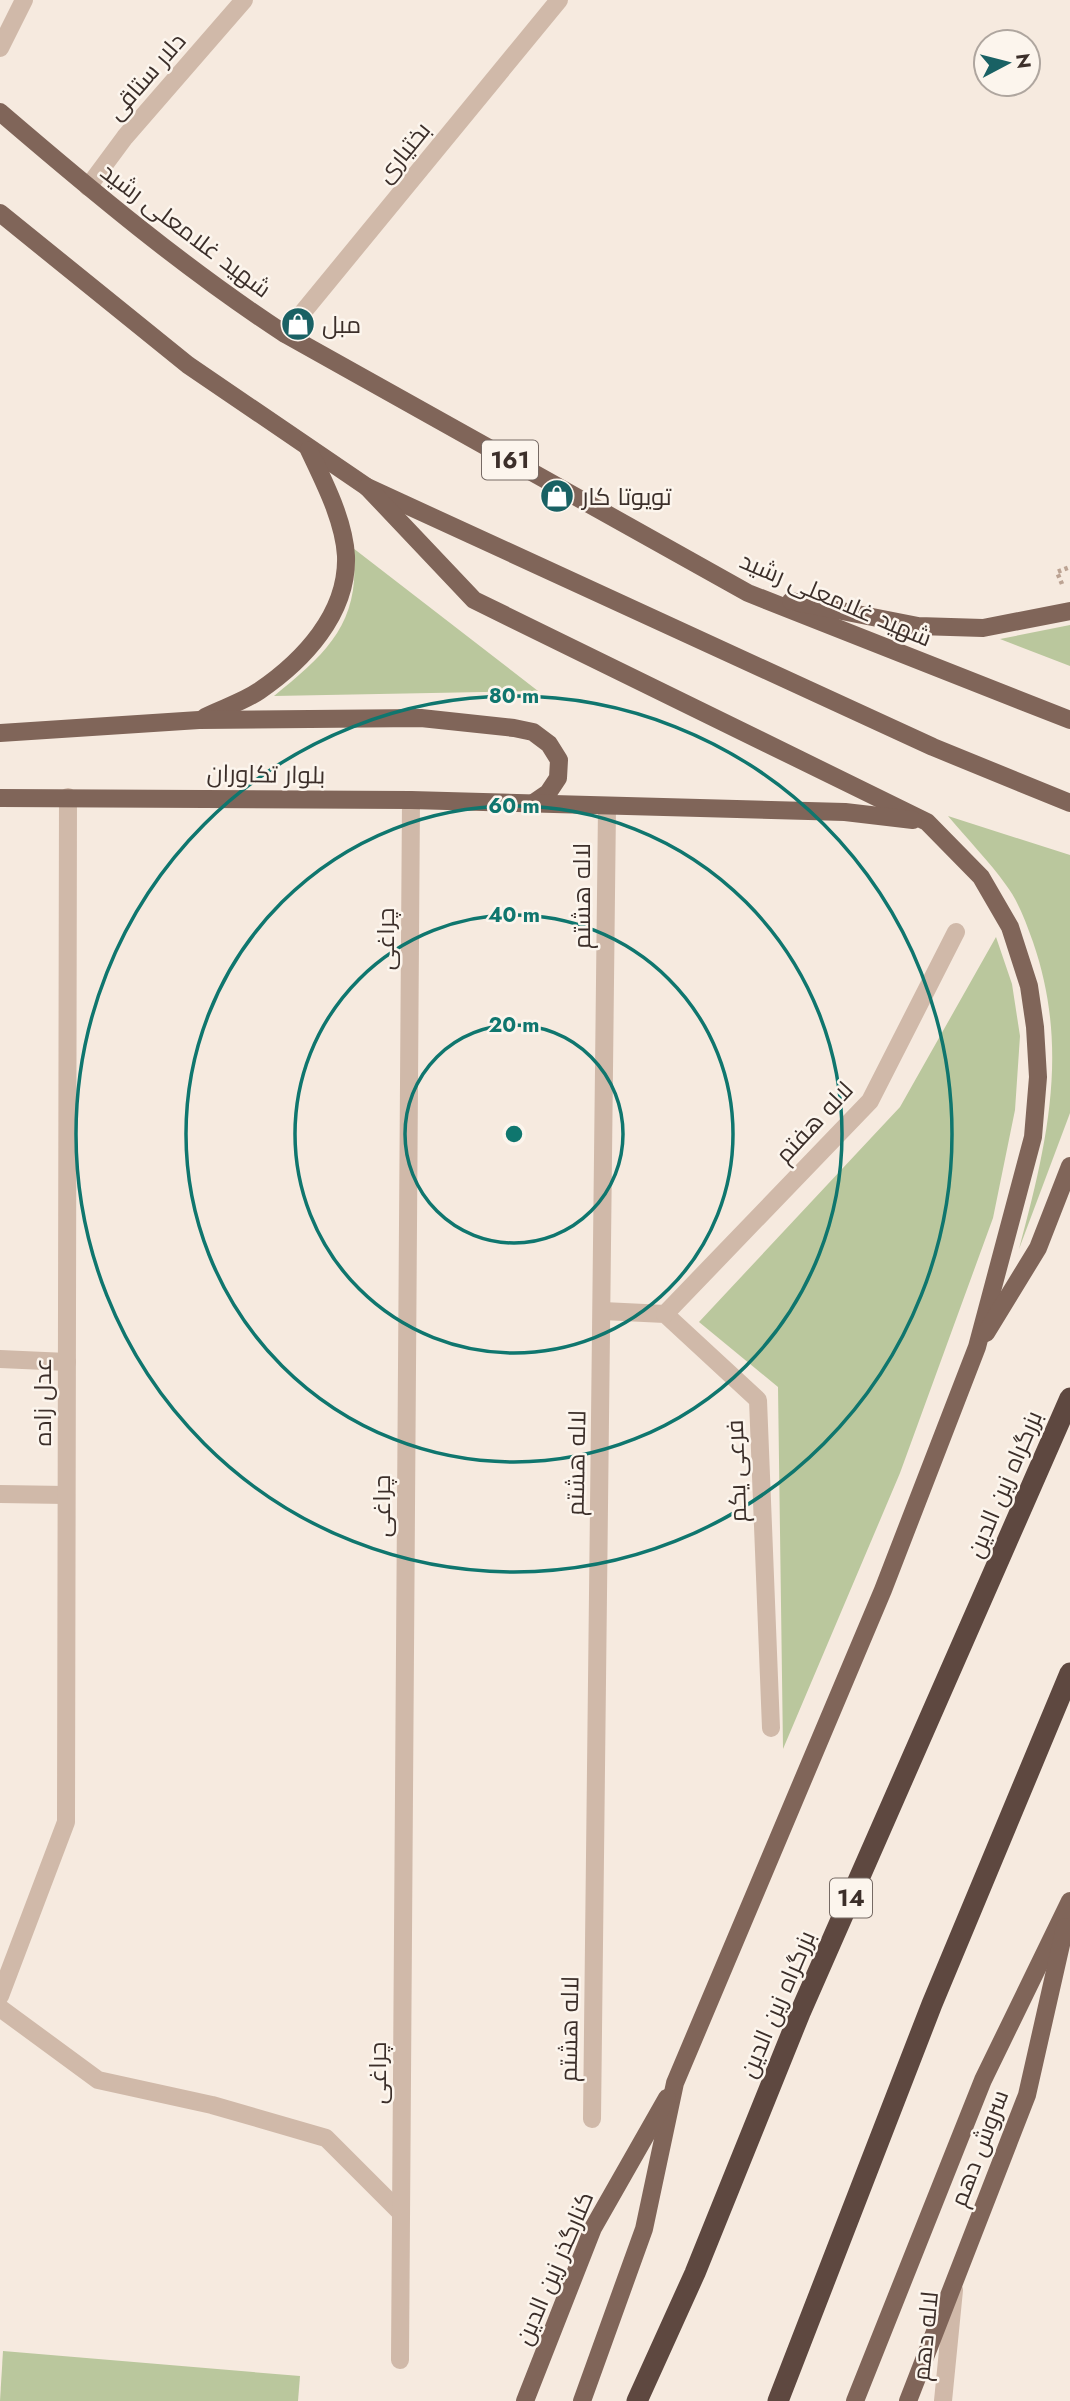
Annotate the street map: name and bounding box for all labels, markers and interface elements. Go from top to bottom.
street label: دلار ستاقی [98,25,194,127]
north arrow [972,28,1042,98]
text: N [1009,52,1038,70]
street label: بختیاری [367,114,439,190]
street label: شهید غلامعلی رشید [93,154,279,306]
shop icon: مبل [279,305,317,343]
place label: مبل [322,307,361,342]
road number: 161 [482,440,538,480]
shop icon: تویوتا کار [538,477,576,515]
place label: تویوتا کار [580,479,672,514]
street label: شهید غلامعلی رشید [735,543,937,655]
text: 80 m [489,681,539,711]
street label: بلوار تکاوران [206,755,326,793]
text: 60 m [488,791,540,821]
street label: لاله هشتم [564,843,599,949]
text: 40 m [488,900,540,930]
street label: چراغی [368,908,403,970]
text: 20 m [488,1010,540,1040]
street label: لاله هفتم [767,1073,861,1171]
centre of rings [502,1122,526,1146]
street label: عدل زاده [25,1358,60,1446]
street label: بزرگراه زین الدین [957,1405,1051,1563]
street label: لاله هشتم [558,1410,594,1516]
street label: فرعی یکم [717,1419,755,1523]
street label: چراغی [364,1475,399,1537]
road number: 14 [830,1879,872,1918]
street label: بزرگراه زین الدین [730,1925,824,2083]
street label: لاله هشتم [551,1976,587,2082]
street label: چراغی [360,2042,395,2104]
street label: سروش دهم [941,2085,1017,2211]
street label: کنارگذر زین الدین [506,2186,602,2350]
street label: لاله دهم [903,2290,947,2382]

